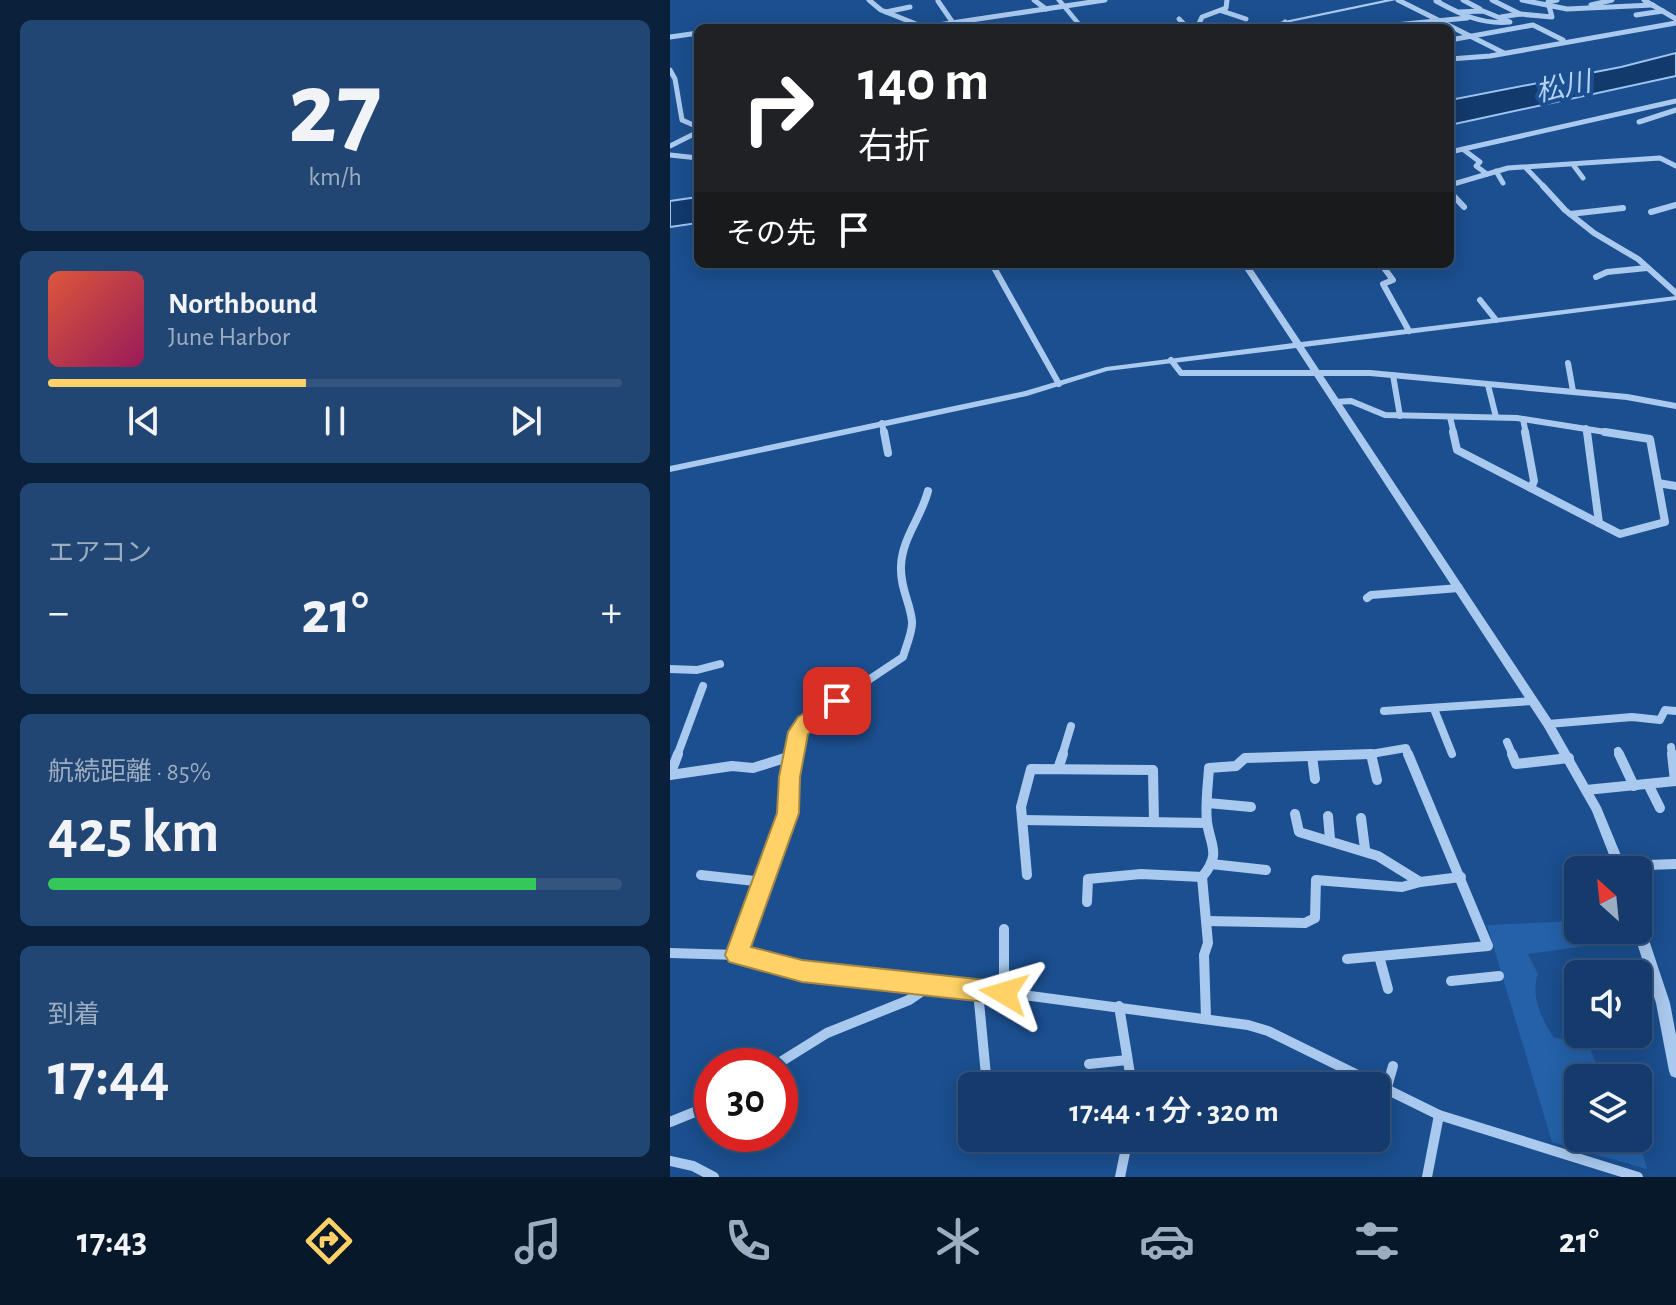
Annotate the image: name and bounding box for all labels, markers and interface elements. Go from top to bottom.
text: 140 m [858,54,989,110]
icon: right [726,56,830,160]
text: 27 [288,58,382,162]
water label: 松川 [1533,66,1597,107]
text: 右折 [858,129,930,165]
text: km/h [308,164,362,190]
icon: arrive [832,208,876,252]
text: その先 [726,219,816,249]
text: Northbound [168,289,317,319]
text: June Harbor [168,324,290,350]
icon: previous [122,399,166,443]
icon: pause [313,399,357,443]
icon: next [504,399,548,443]
text: エアコン [48,540,152,566]
text: 21° [301,584,369,644]
text: − [48,591,69,635]
text: + [601,591,622,635]
pin [803,667,871,735]
icon: arrive [815,679,859,723]
text: 航続距離 · 85% [48,759,211,785]
text: 425 km [48,803,220,863]
north arrow [1564,856,1652,944]
map controls [1564,856,1652,1152]
position arrow [962,951,1046,1035]
button: sound [1564,960,1652,1048]
text: 到着 [48,1002,100,1028]
text: 17:44 [48,1046,170,1106]
speed limit sign: 30 [694,1048,798,1152]
button: layers [1564,1064,1652,1152]
text: 17:44 · 1 分 · 320 m [1069,1097,1279,1127]
icon: directions [301,1213,357,1269]
icon: music [510,1213,566,1269]
icon: phone [720,1213,776,1269]
icon: climate [930,1213,986,1269]
icon: car [1139,1213,1195,1269]
icon: filters [1349,1213,1405,1269]
text: 17:43 [77,1223,147,1259]
text: 21° [1559,1223,1599,1259]

